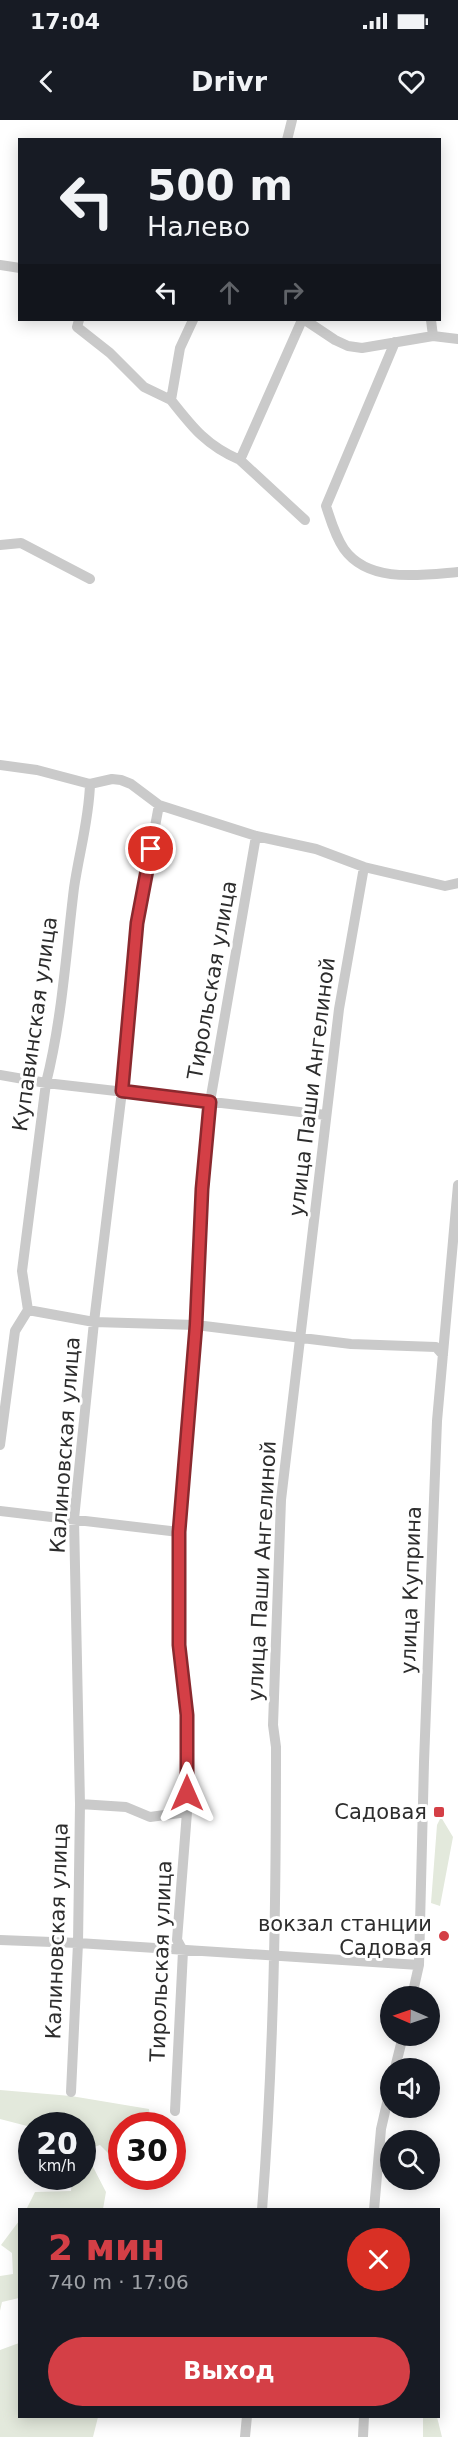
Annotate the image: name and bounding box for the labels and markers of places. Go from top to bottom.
pin [125,823,176,874]
place label: Садовая [334,1800,427,1824]
marker: Садовая [432,1805,446,1819]
place label: вокзал станции Садовая [258,1912,432,1960]
marker: вокзал станции Садовая [437,1929,451,1943]

